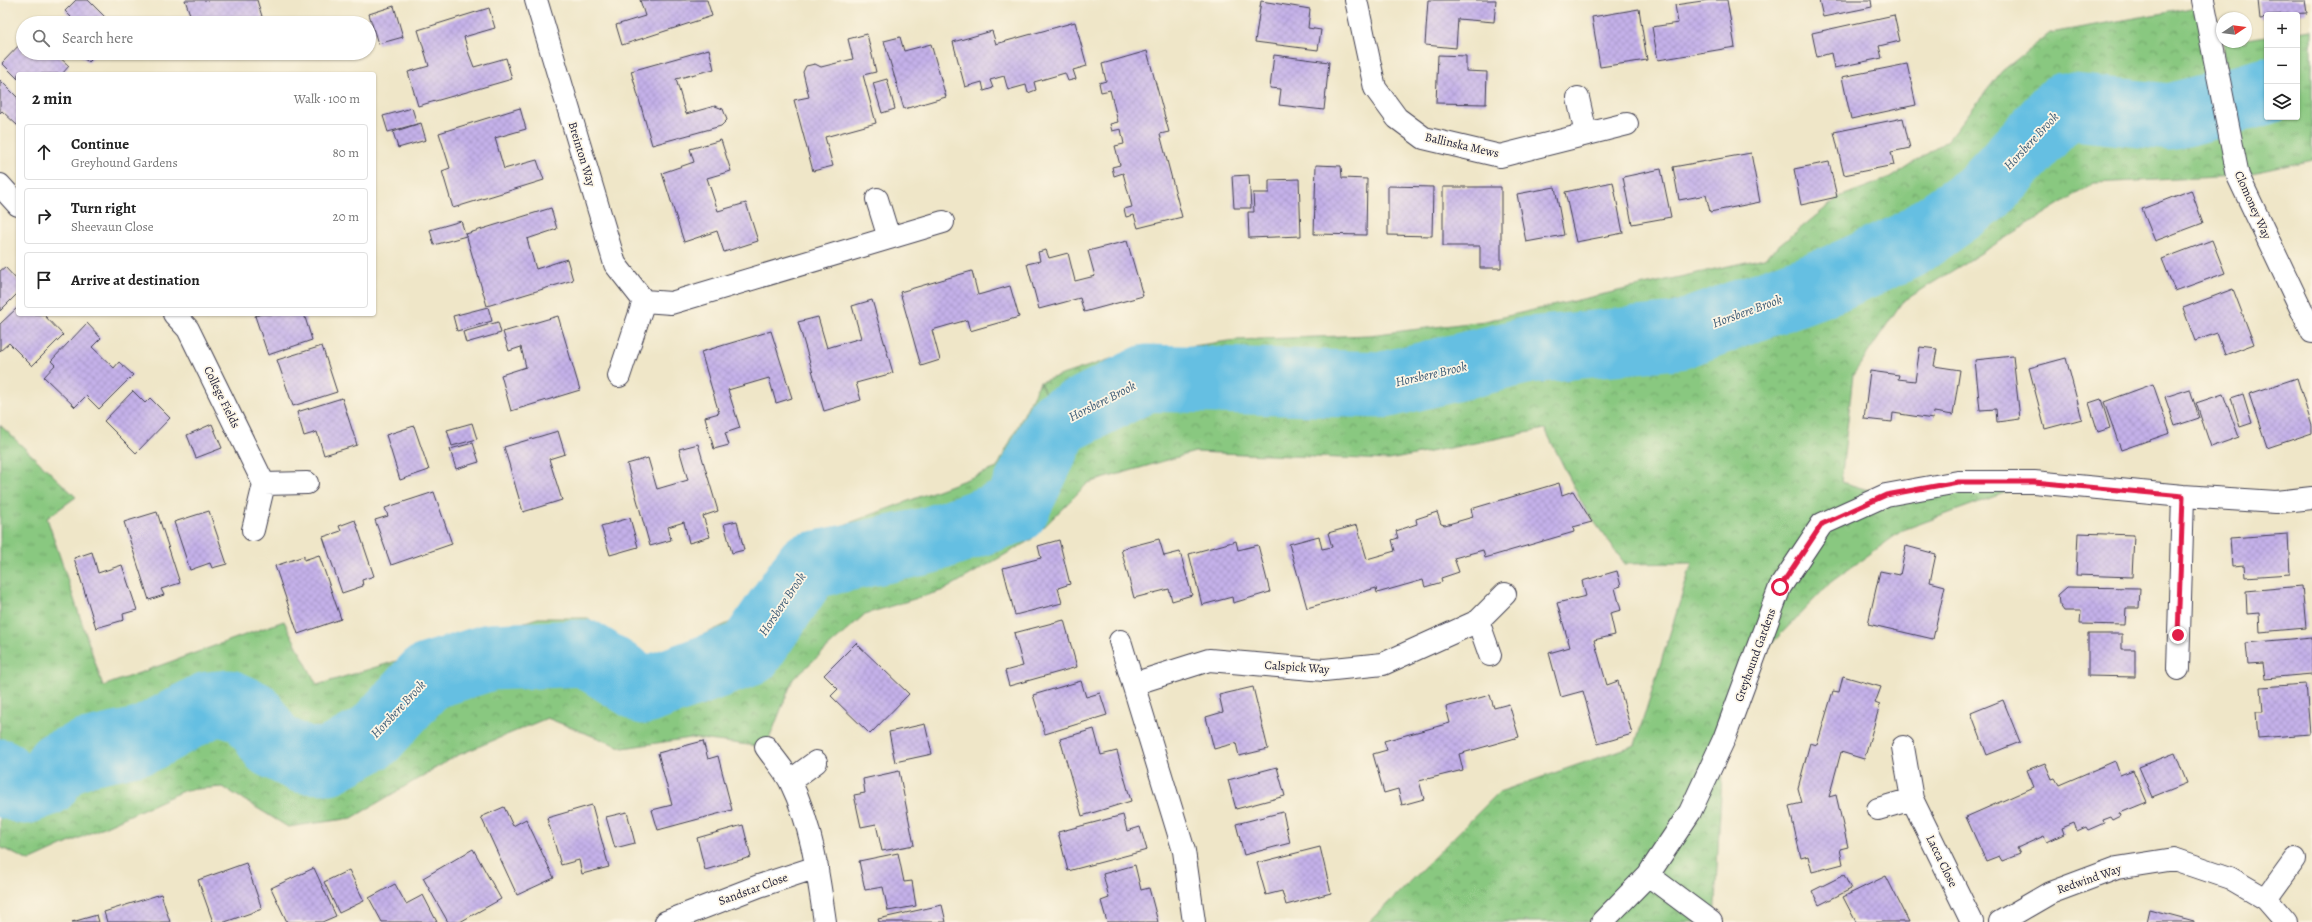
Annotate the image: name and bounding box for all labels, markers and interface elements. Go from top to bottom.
north arrow [2216,12,2252,48]
map controls [2264,12,2300,120]
button: + [2264,12,2300,48]
search box [16,16,376,60]
icon: search [30,27,52,49]
text: Search here [62,28,133,48]
button: − [2264,48,2300,84]
button: layers [2264,84,2300,120]
text: 2 min [32,87,72,110]
text: Walk · 100 m [294,90,360,107]
water label: Horsbere Brook [2000,108,2062,174]
street label: Breinton Way [565,120,600,189]
street label: Ballinska Mews [1423,129,1501,161]
text: Continue [71,134,129,154]
icon: ahead [33,141,55,163]
text: 80 m [332,144,359,161]
text: Greyhound Gardens [71,154,178,171]
street label: Clomoney Way [2231,168,2275,242]
text: Turn right [71,198,136,218]
icon: right [33,205,55,227]
text: 20 m [333,208,359,225]
text: Sheevaun Close [71,218,154,235]
icon: arrive [33,269,55,291]
text: Arrive at destination [71,270,200,290]
water label: Horsbere Brook [1710,290,1784,331]
water label: Horsbere Brook [1393,357,1469,391]
street label: College Fields [200,363,244,431]
water label: Horsbere Brook [1066,377,1139,425]
water label: Horsbere Brook [755,569,810,639]
route start [1771,578,1789,596]
street label: Greyhound Gardens [1731,606,1779,704]
route end [2169,626,2187,644]
street label: Calspick Way [1264,657,1331,677]
water label: Horsbere Brook [367,676,429,742]
street label: Lacca Close [1923,832,1961,890]
street label: Redwind Way [2055,860,2124,897]
street label: Sandstar Close [716,869,790,909]

